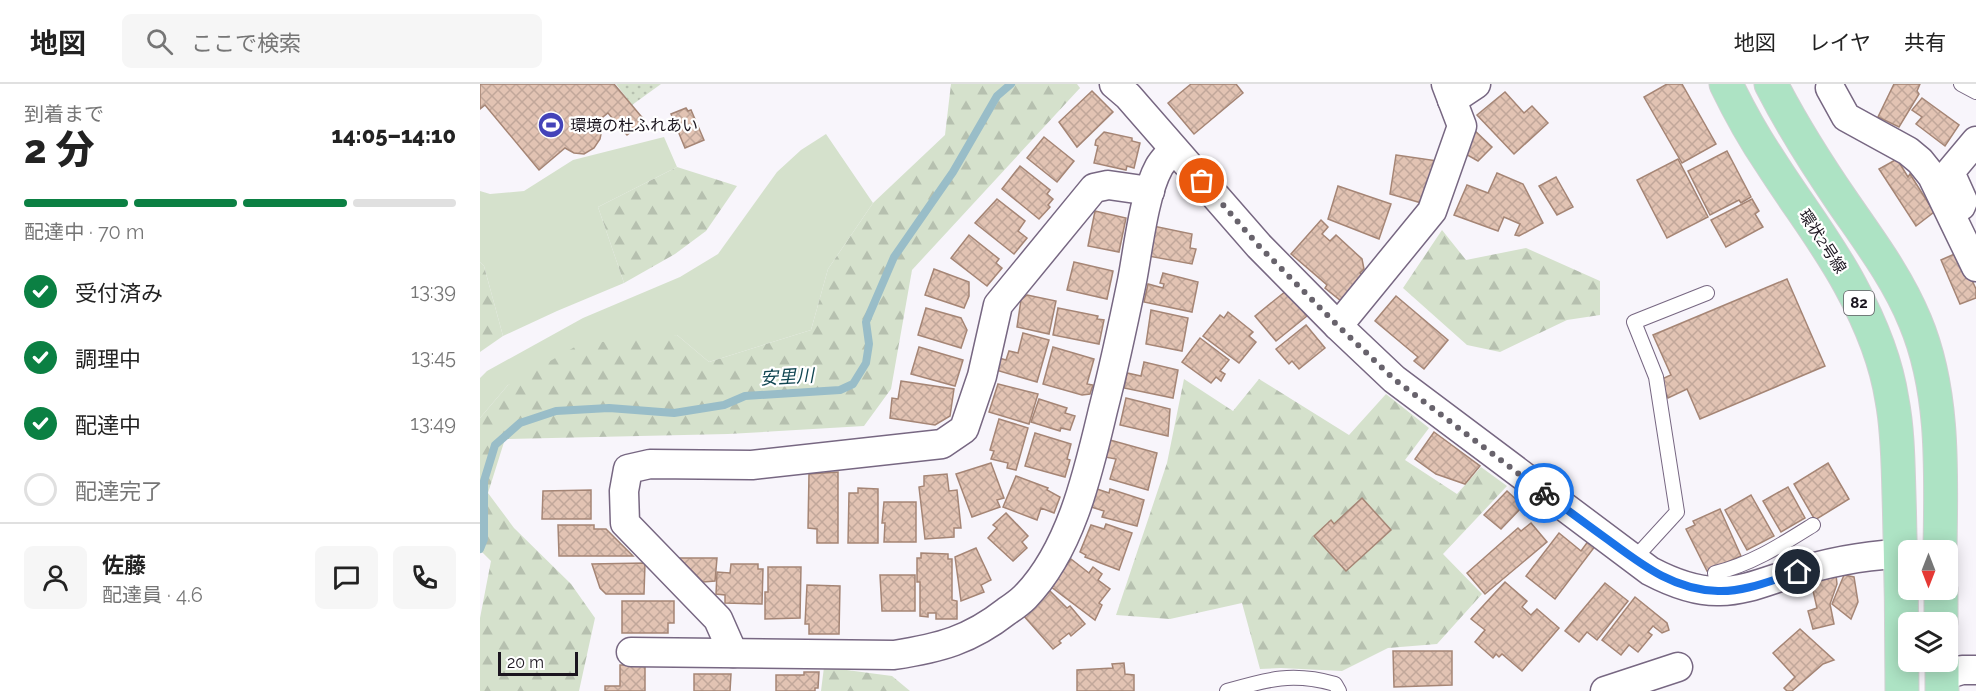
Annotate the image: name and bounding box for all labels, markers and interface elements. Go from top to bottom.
search box [122,14,542,68]
icon: search [143,25,176,58]
text: 地図 [30,27,86,60]
text: ここで検索 [191,30,301,56]
text: 地図 [1734,30,1776,55]
text: レイヤ [1809,30,1871,55]
text: 共有 [1904,30,1946,55]
text: 到着まで [24,102,104,126]
sports icon: 環境の杜ふれあい [536,110,566,140]
place label: 環境の杜ふれあい [570,116,698,135]
text: 14:05–14:10 [332,122,456,148]
text: 2 分 [24,126,95,172]
pin [1176,155,1227,206]
icon: bag [1185,164,1218,197]
street label: 環状2号線 [1795,206,1850,277]
text: 配達中 · 70 m [24,220,144,244]
icon: check [24,275,57,308]
text: 13:39 [411,279,456,303]
text: 受付済み [75,280,163,306]
road number: 82 [1844,291,1874,315]
icon: check [24,341,57,374]
text: 13:45 [411,345,456,369]
text: 調理中 [75,346,141,372]
water label: 安里川 [759,364,816,388]
icon: check [24,407,57,440]
text: 13:49 [410,411,456,435]
text: 配達中 [75,412,141,438]
courier [1514,463,1574,523]
icon: bike [1528,477,1561,510]
text: 配達完了 [75,478,163,504]
north arrow [1898,540,1958,600]
map controls [1898,540,1958,672]
button: person [24,546,87,609]
button: chat [315,546,378,609]
button: phone [393,546,456,609]
pin [1772,546,1823,597]
text: 佐藤 [102,552,146,578]
icon: home [1781,555,1814,588]
text: 配達員 · 4.6 [102,583,203,607]
button: layers [1898,612,1958,672]
scale bar [498,649,578,676]
text: 20 m [507,653,544,672]

